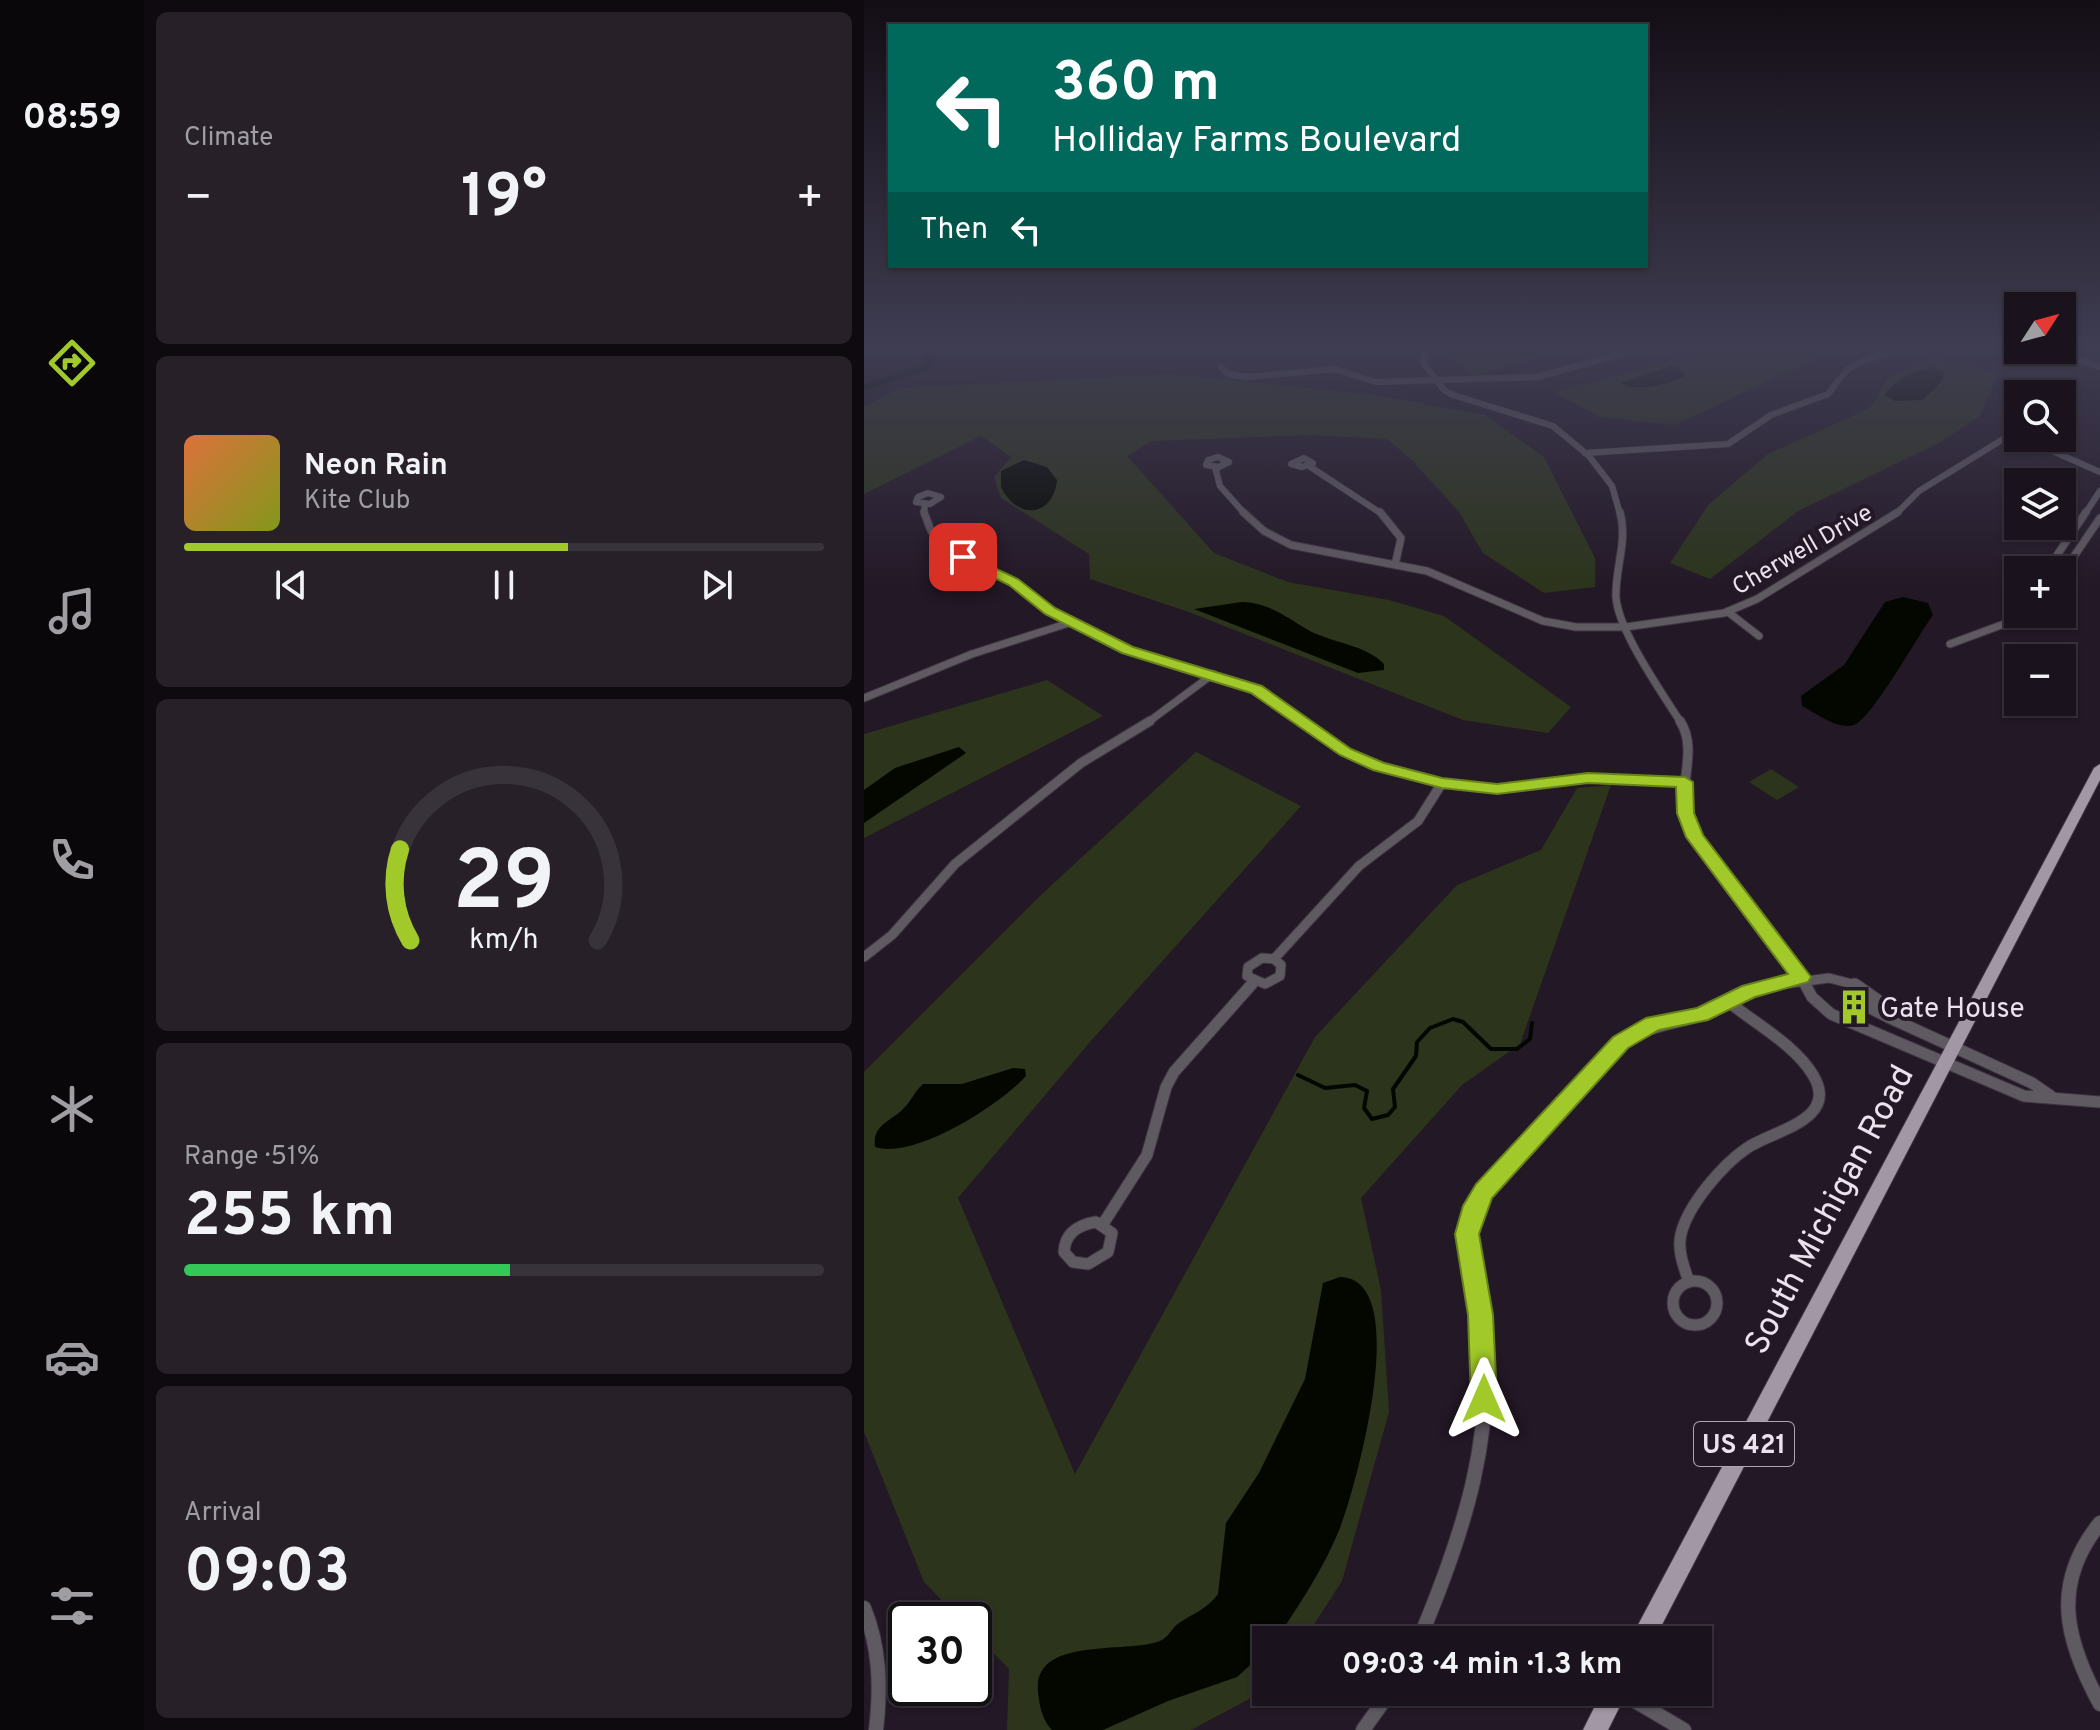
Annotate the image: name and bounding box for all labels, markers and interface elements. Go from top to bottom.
text: 360 m [1052,50,1220,120]
icon: left [920,56,1024,160]
text: 08:59 [22,96,122,142]
text: Holliday Farms Boulevard [1052,119,1461,165]
text: Climate [184,122,273,155]
text: 19° [461,162,547,238]
text: − [184,172,212,228]
text: + [796,172,824,228]
icon: left [1004,208,1048,252]
text: Then [920,212,988,249]
north arrow [2004,292,2076,364]
map controls [2004,292,2076,716]
icon: directions [44,335,100,391]
button: search [2004,380,2076,452]
text: Neon Rain [304,448,448,485]
button: layers [2004,468,2076,540]
text: Kite Club [304,485,410,518]
street label: Cherwell Drive [1728,499,1878,603]
pin [929,523,997,591]
icon: arrive [941,535,985,579]
button: + [2004,556,2076,628]
icon: previous [269,563,313,607]
icon: pause [482,563,526,607]
icon: next [695,563,739,607]
icon: music [44,583,100,639]
button: − [2004,644,2076,716]
icon: phone [44,832,100,888]
text: 29 [453,834,555,939]
text: km/h [469,923,539,959]
building icon: Gate House [1835,988,1873,1026]
place label: Gate House [1880,992,2024,1028]
street label: South Michigan Road [1737,1059,1926,1363]
icon: climate [44,1081,100,1137]
text: Range · 51% [184,1141,319,1174]
text: 255 km [184,1181,395,1257]
icon: car [44,1329,100,1385]
position arrow [1442,1357,1526,1441]
road number: US 421 [1694,1422,1794,1466]
text: Arrival [184,1497,262,1530]
text: 09:03 [184,1537,350,1613]
icon: filters [44,1578,100,1634]
speed limit sign: 30 [888,1602,992,1706]
text: 09:03 · 4 min · 1.3 km [1342,1647,1622,1684]

